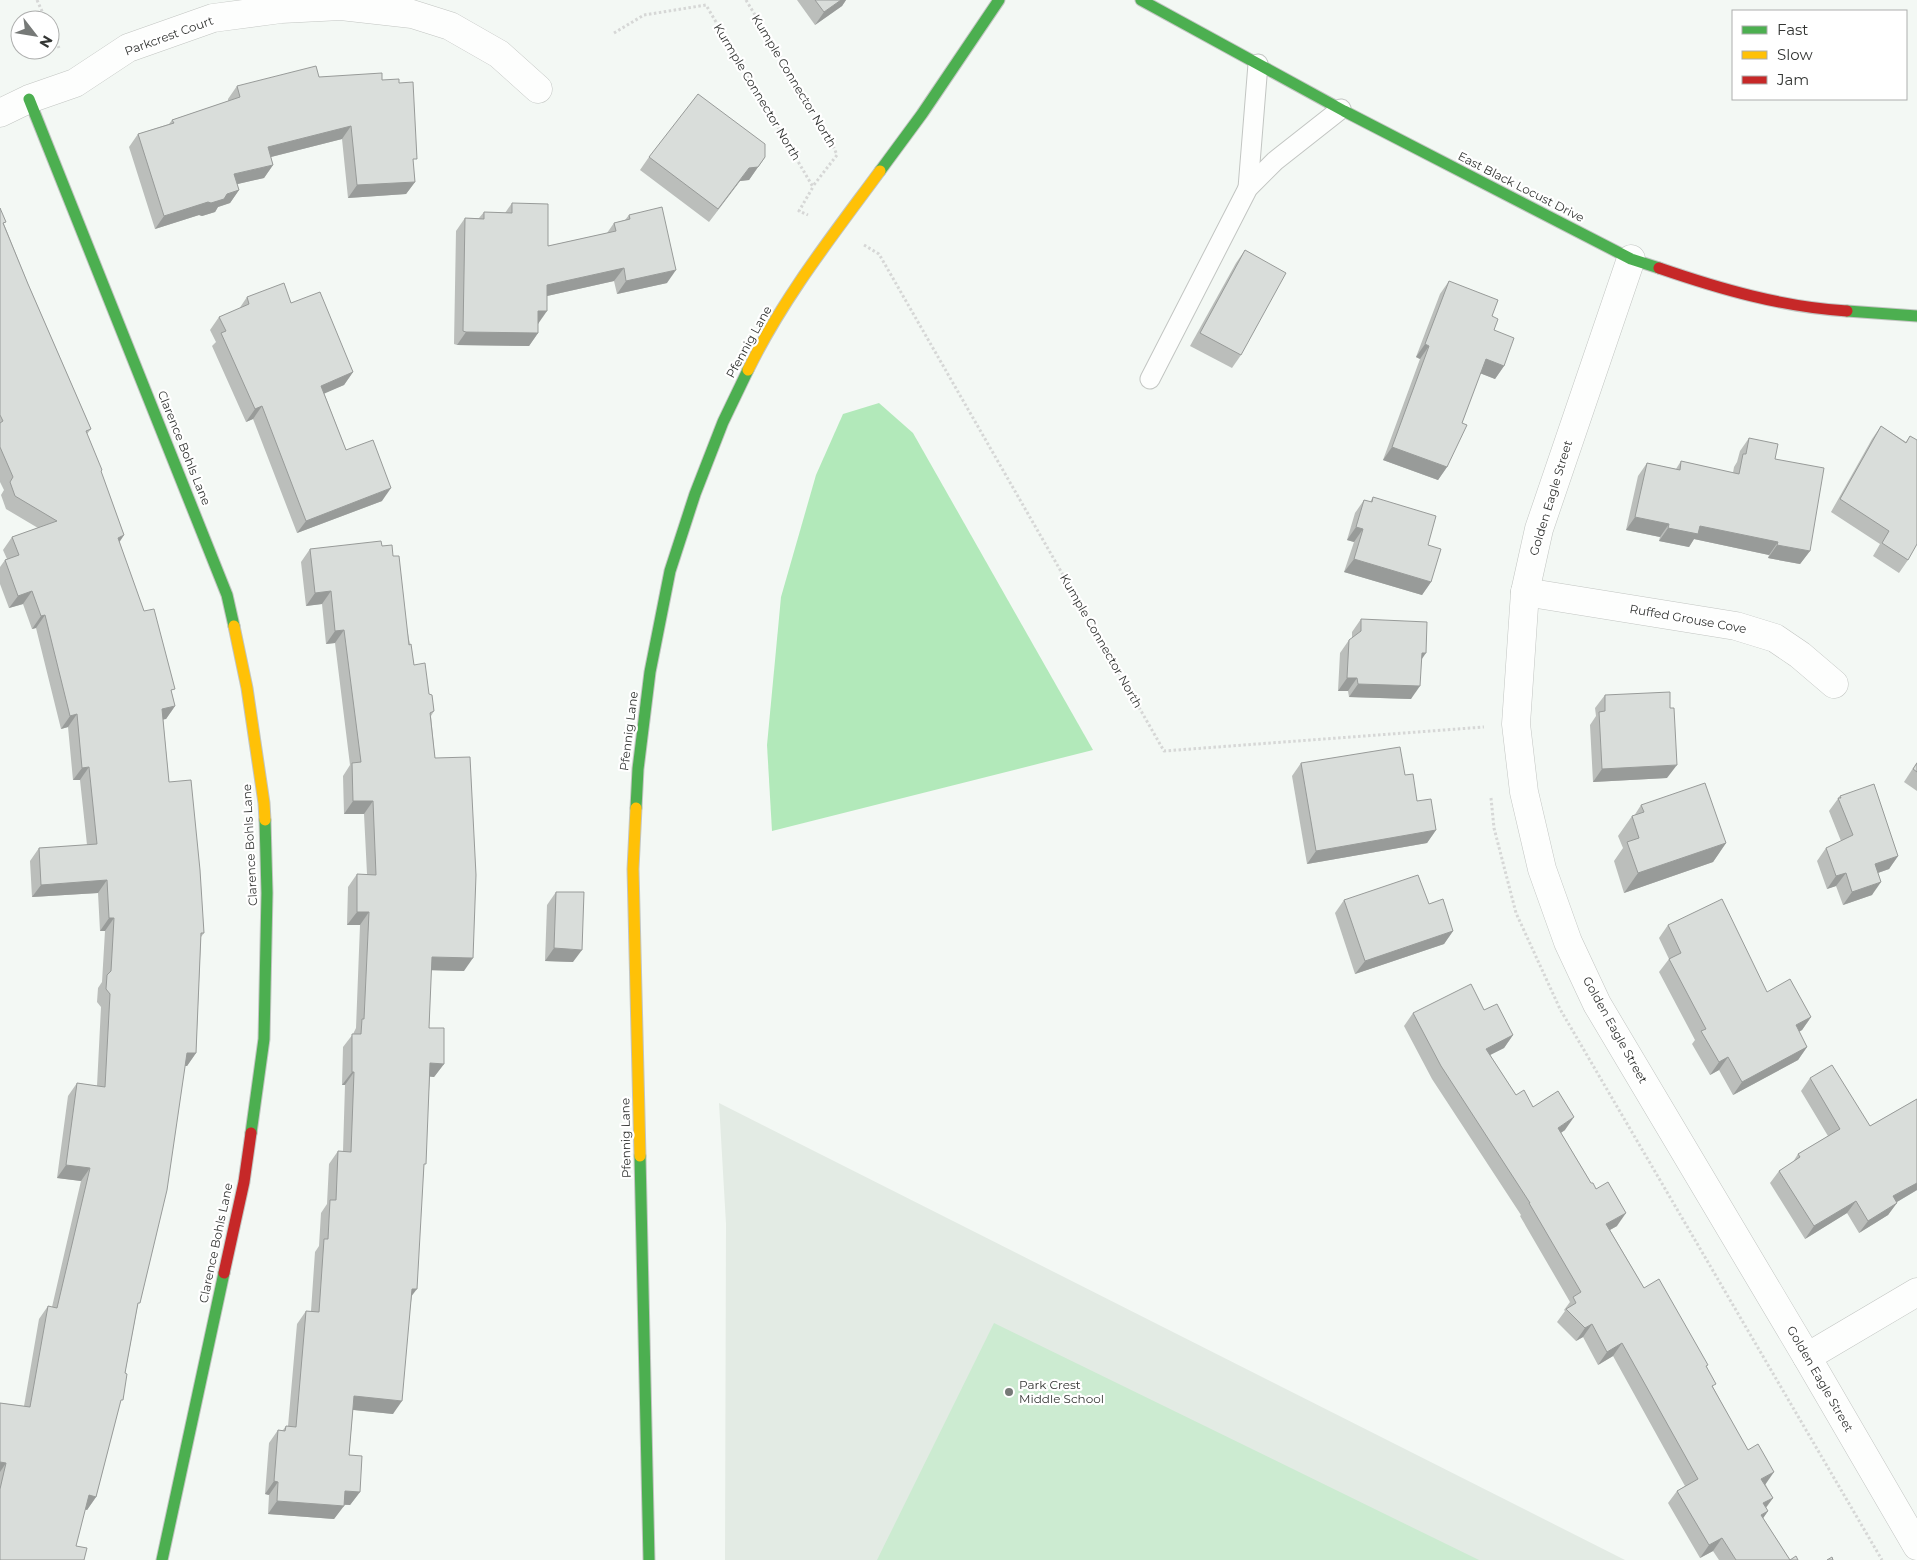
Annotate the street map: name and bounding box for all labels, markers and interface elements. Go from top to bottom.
north arrow [10,10,60,60]
legend [1732,10,1907,100]
street label: Parkcrest Court [122,12,215,59]
street label: Kumple Connector North [749,12,840,150]
text: Fast [1777,20,1808,39]
street label: Kurmple Connector North [711,21,804,163]
text: N [36,32,57,51]
text: Slow [1777,45,1813,64]
text: Jam [1776,70,1809,89]
street label: East Black Locust Drive [1456,148,1587,225]
street label: Pfennig Lane [723,303,775,380]
street label: Clarence Bohls Lane [155,388,214,507]
street label: Golden Eagle Street [1526,438,1575,557]
street label: Kumple Connector North [1057,571,1146,710]
street label: Ruffed Grouse Cove [1629,601,1748,636]
street label: Pfennig Lane [616,690,641,772]
street label: Clarence Bohls Lane [239,784,260,906]
street label: Golden Eagle Street [1580,974,1651,1086]
street label: Pfennig Lane [617,1098,634,1178]
street label: Clarence Bohls Lane [195,1182,236,1304]
street label: Golden Eagle Street [1784,1323,1857,1434]
place label: Park Crest Middle School [1019,1377,1104,1406]
marker: Park Crest Middle School [1003,1386,1015,1398]

